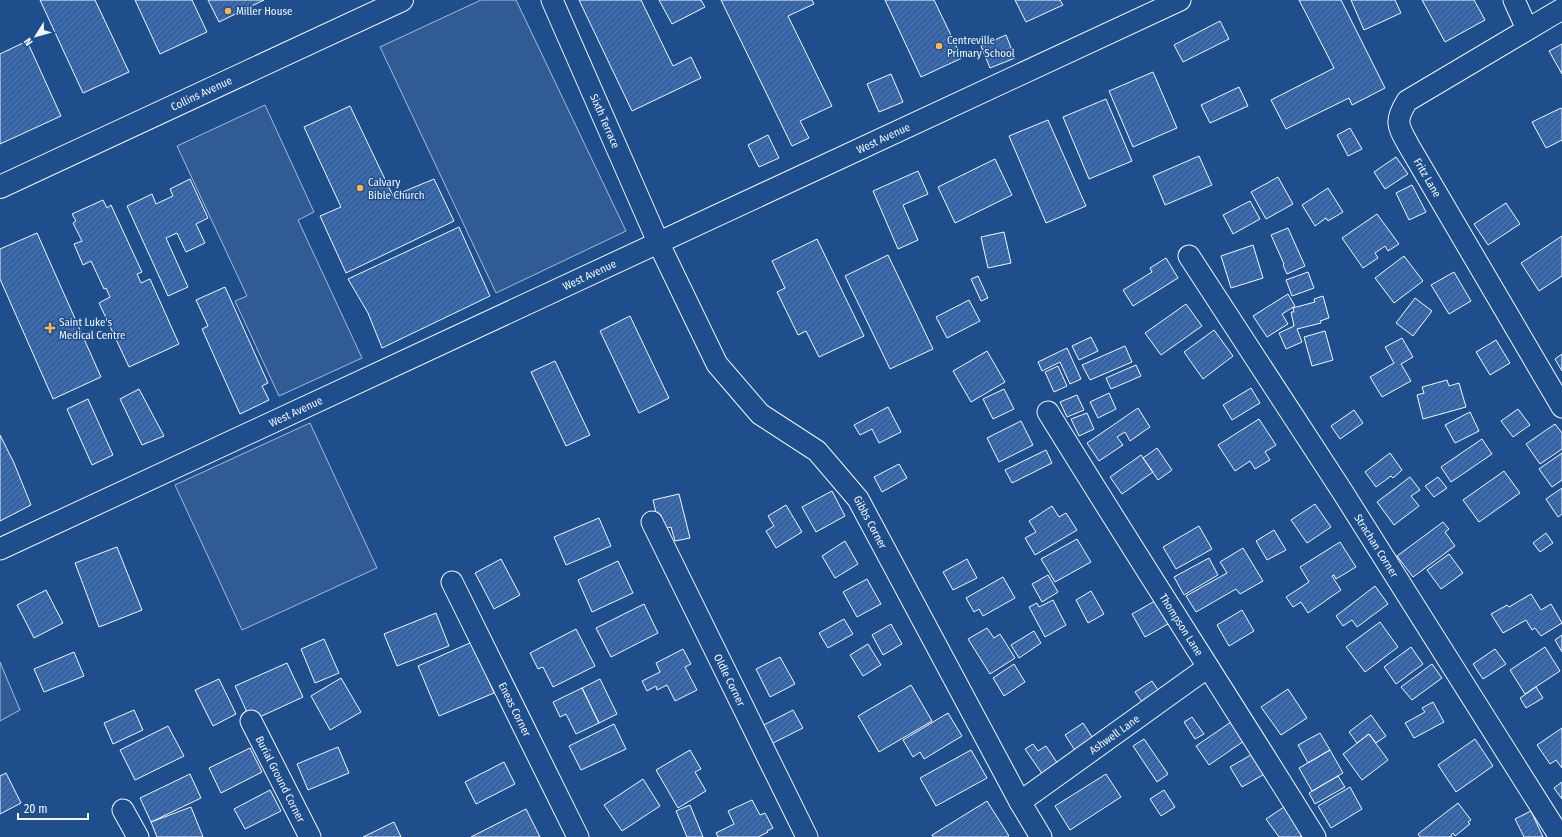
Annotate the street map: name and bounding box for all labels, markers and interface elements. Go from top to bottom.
place label: Miller House [236,5,293,18]
marker: Miller House [223,6,233,16]
north arrow [16,16,56,56]
place label: Centreville Primary School [947,34,1015,60]
text: N [21,35,36,48]
marker: Centreville Primary School [934,41,944,51]
street label: Collins Avenue [169,74,234,113]
street label: Sixth Terrace [587,92,622,150]
street label: West Avenue [854,120,912,156]
street label: Fritz Lane [1411,156,1444,200]
place label: Calvary Bible Church [368,176,425,202]
marker: Calvary Bible Church [355,183,365,193]
street label: West Avenue [560,257,618,293]
place label: Saint Luke's Medical Centre [59,316,125,342]
marker: Saint Luke's Medical Centre [44,322,56,334]
street label: West Avenue [267,393,324,430]
street label: Gibbs Corner [851,493,890,551]
street label: Strachan Corner [1352,512,1401,580]
street label: Thompson Lane [1157,591,1206,658]
street label: Oldle Corner [711,652,748,708]
street label: Eneas Corner [496,680,534,739]
street label: Ashwell Lane [1087,712,1142,757]
street label: Burial Ground Corner [253,734,308,824]
scale bar [18,795,88,821]
text: 20 m [24,802,48,816]

